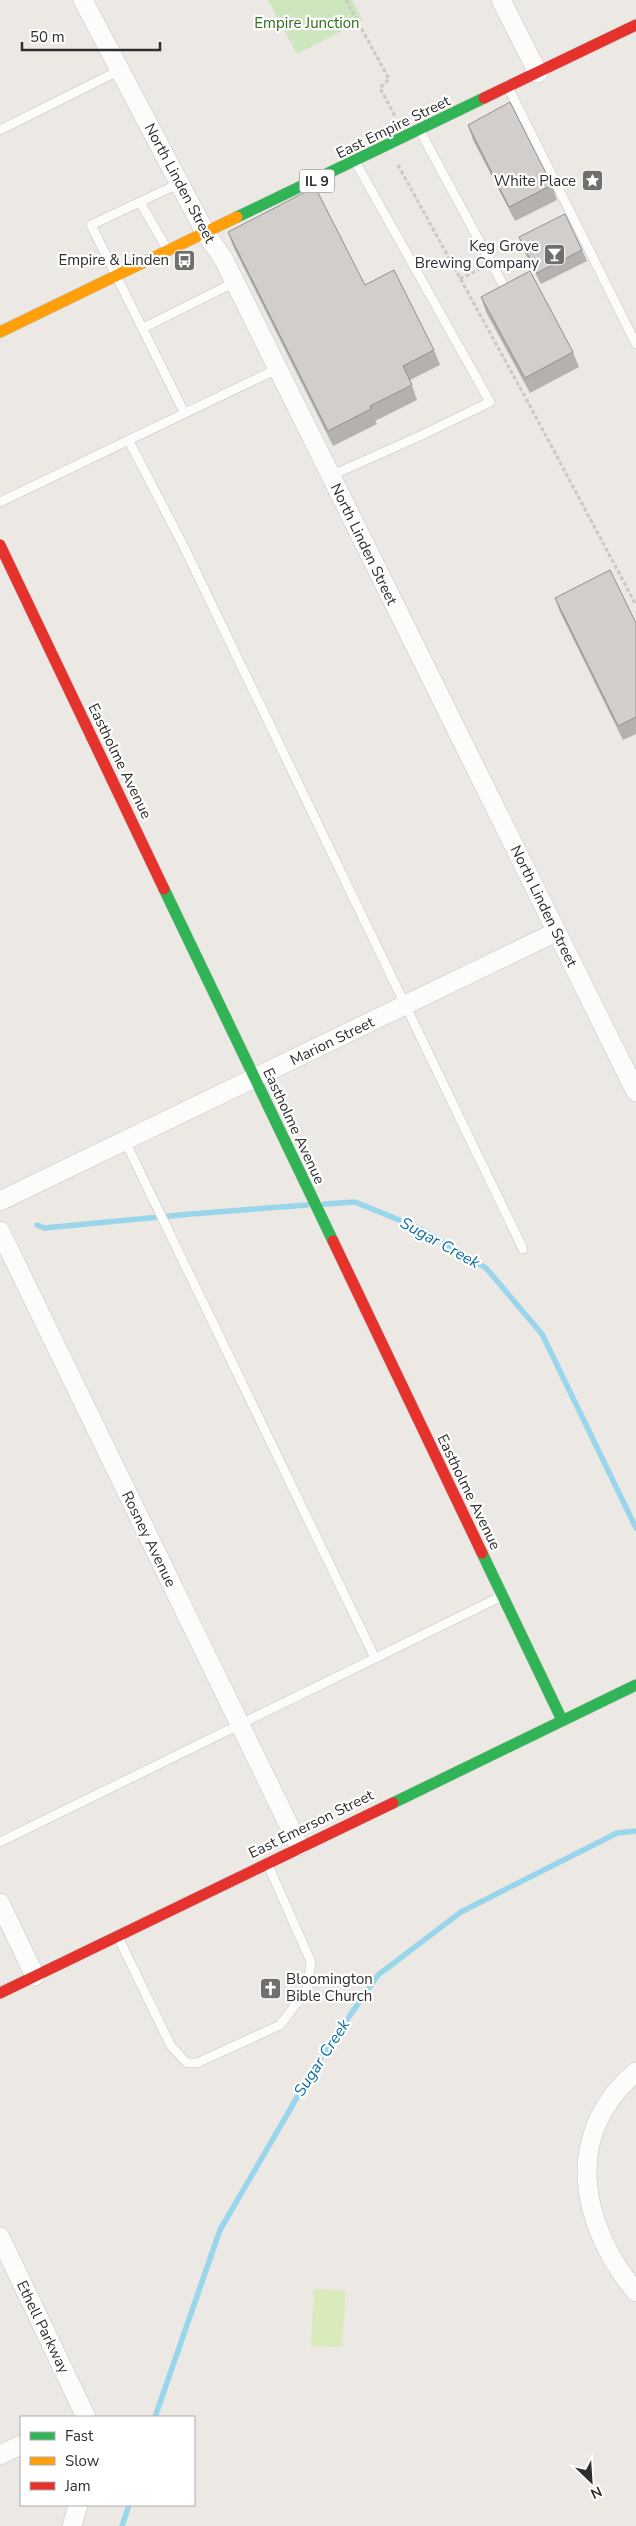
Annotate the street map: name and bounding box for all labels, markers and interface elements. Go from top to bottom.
park label: Empire Junction [254,13,360,33]
scale bar [22,20,160,52]
text: 50 m [30,27,65,47]
street label: East Empire Street [333,90,454,163]
street label: North Linden Street [140,120,220,247]
place icon: White Place [580,169,604,193]
road number: IL 9 [300,170,334,192]
place label: White Place [494,171,576,191]
place label: Keg Grove Brewing Company [415,236,539,273]
bar icon: Keg Grove Brewing Company [543,243,567,267]
bus stop icon: Empire & Linden [173,248,197,272]
place label: Empire & Linden [58,250,169,270]
street label: North Linden Street [326,480,402,609]
street label: Eastholme Avenue [83,700,157,822]
street label: North Linden Street [506,842,582,971]
street label: Marion Street [287,1012,378,1070]
street label: Eastholme Avenue [258,1065,330,1187]
water label: Sugar Creek [396,1212,485,1274]
street label: Eastholme Avenue [432,1431,506,1553]
street label: Rosney Avenue [117,1488,181,1590]
street label: East Emerson Street [245,1785,377,1863]
place label: Bloomington Bible Church [286,1969,373,2006]
church icon: Bloomington Bible Church [258,1976,282,2000]
water label: Sugar Creek [289,2014,356,2101]
street label: Ethell Parkway [12,2277,74,2377]
legend [20,2416,195,2506]
text: Fast [65,2426,94,2446]
text: Slow [65,2451,100,2471]
north arrow [566,2456,616,2506]
text: Jam [64,2476,91,2496]
text: N [588,2482,605,2503]

